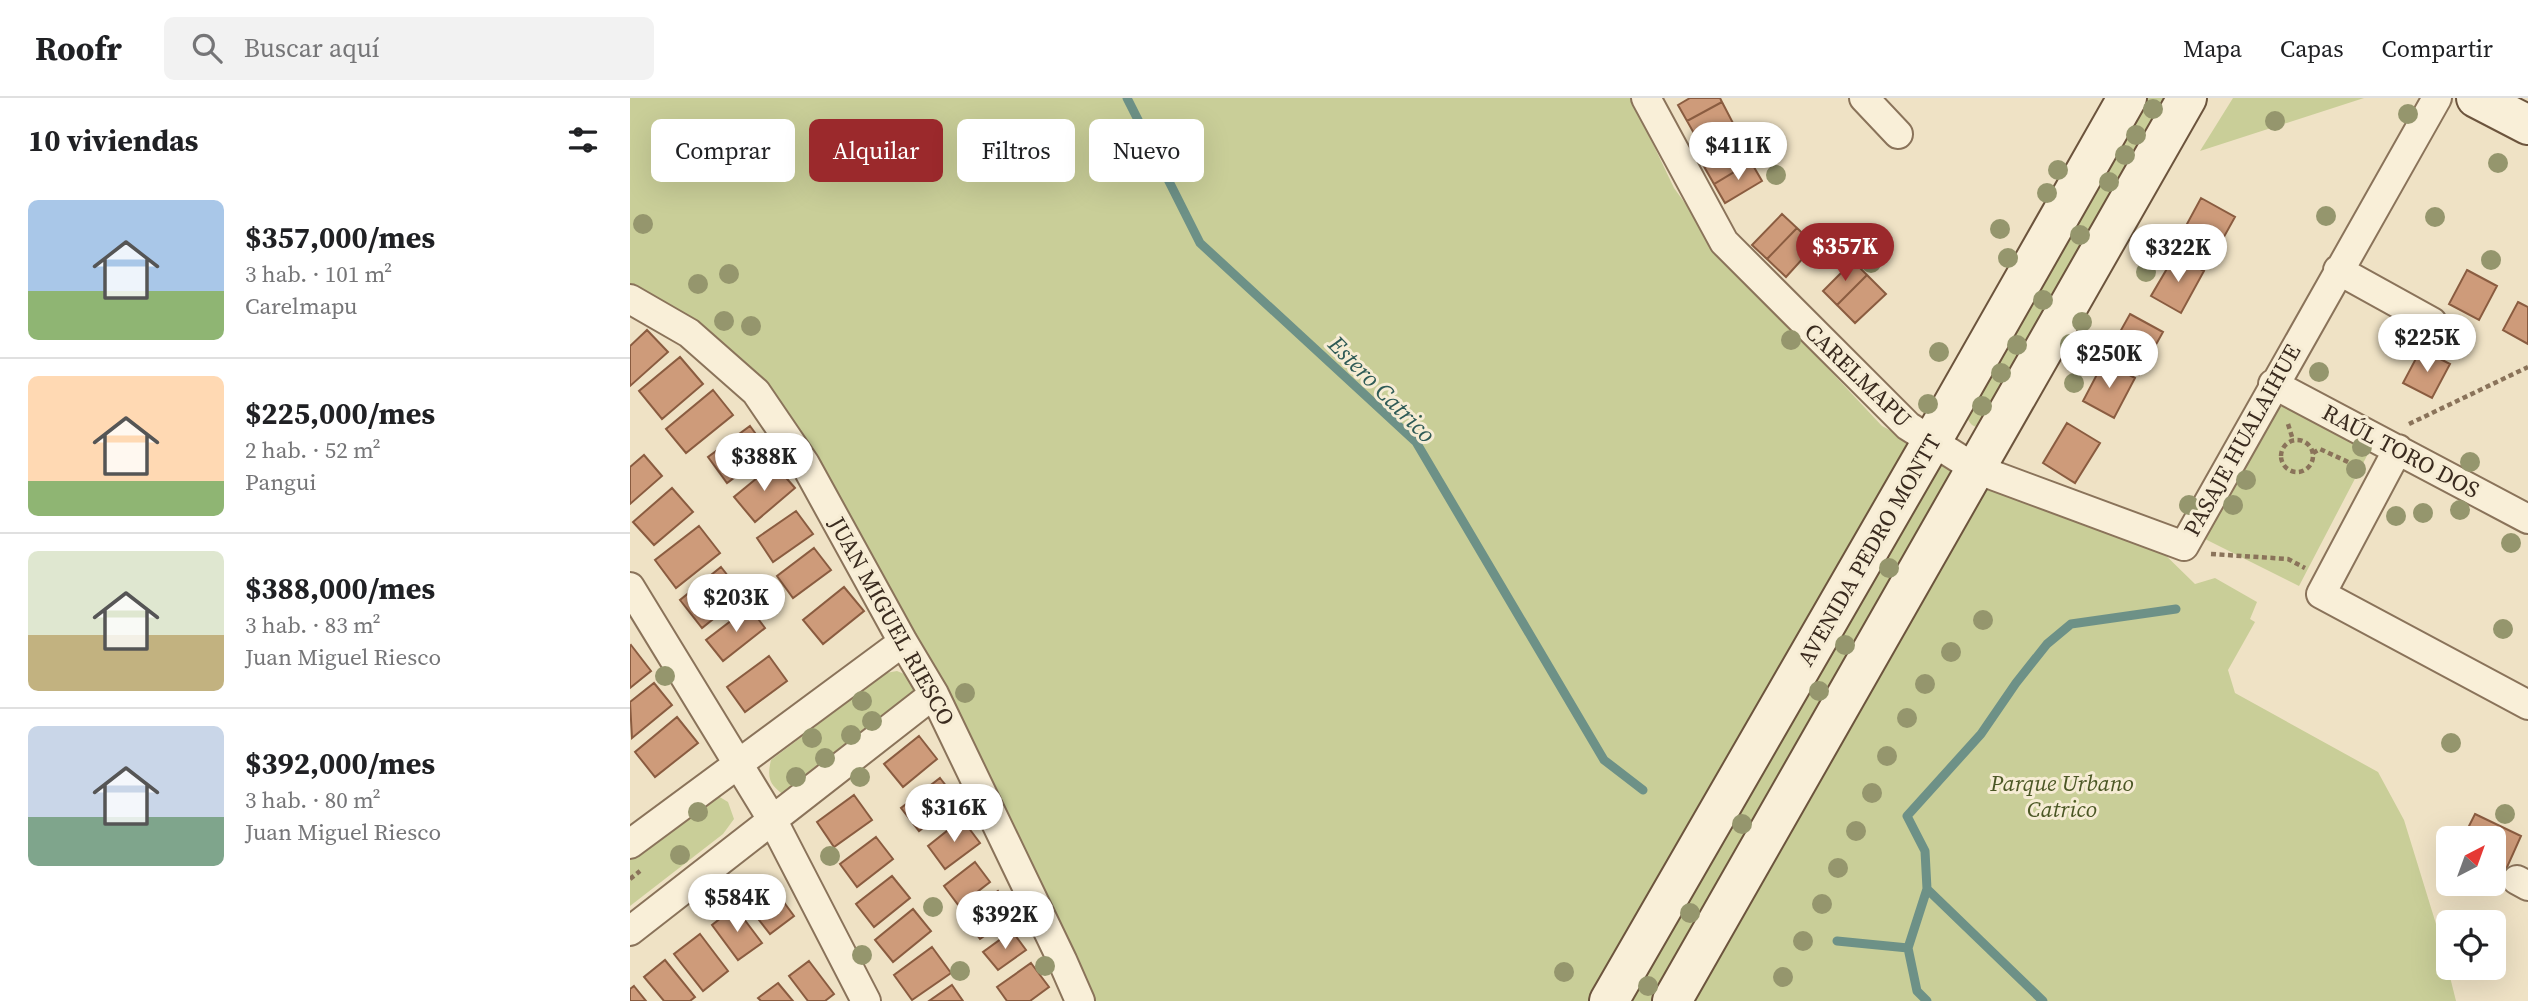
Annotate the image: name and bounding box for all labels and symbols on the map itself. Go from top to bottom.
pin: $411K [1689,122,1787,182]
pin: $357K [1796,223,1894,283]
pin: $322K [2129,225,2227,284]
pin: $225K [2378,314,2476,374]
street label: CARELMAPU [1797,316,1919,434]
water label: Estero Catrico [1320,327,1443,450]
pin: $250K [2060,330,2158,390]
street label: PASAJE HUALAIHUE [2176,338,2308,542]
street label: RAÚL TORO DOS [2317,396,2485,506]
street label: AVENIDA PEDRO MONTT [1789,428,1949,672]
pin: $388K [715,434,813,493]
street label: JUAN MIGUEL RIESCO [821,510,963,731]
pin: $203K [687,574,785,634]
park label: Parque Urbano Catrico [1989,767,2134,825]
pin: $316K [905,784,1003,844]
north arrow [2436,826,2506,896]
pin: $584K [688,874,786,934]
pin: $392K [956,892,1054,951]

